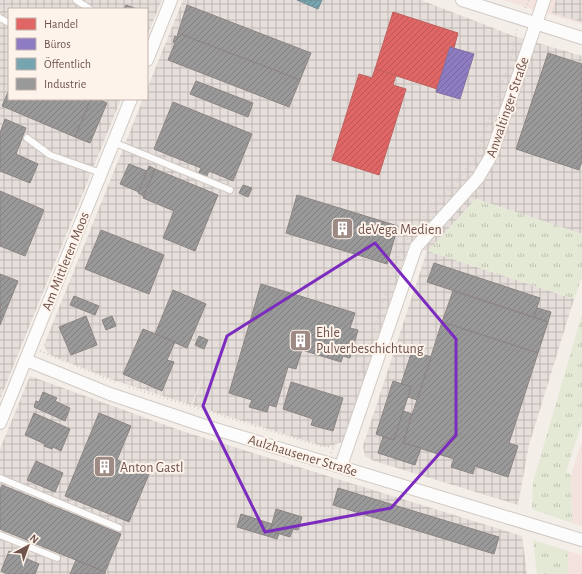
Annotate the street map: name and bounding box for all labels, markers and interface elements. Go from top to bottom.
legend [8,8,148,100]
text: Handel [44,18,78,30]
text: Büros [44,38,71,50]
street label: Anwaltinger Straße [484,55,532,159]
text: Öffentlich [44,57,91,70]
text: Industrie [44,78,86,90]
street label: Am Mittleren Moos [40,210,92,313]
building icon: deVega Medien [329,216,355,242]
place label: deVega Medien [358,223,442,237]
place label: Ehle Pulverbeschichtung [316,326,424,356]
building icon: Ehle Pulverbeschichtung [287,327,313,353]
street label: Aulzhausener Straße [246,433,359,479]
building icon: Anton Gastl [92,454,118,480]
place label: Anton Gastl [120,461,184,475]
north arrow [8,526,48,566]
text: N [28,532,41,545]

